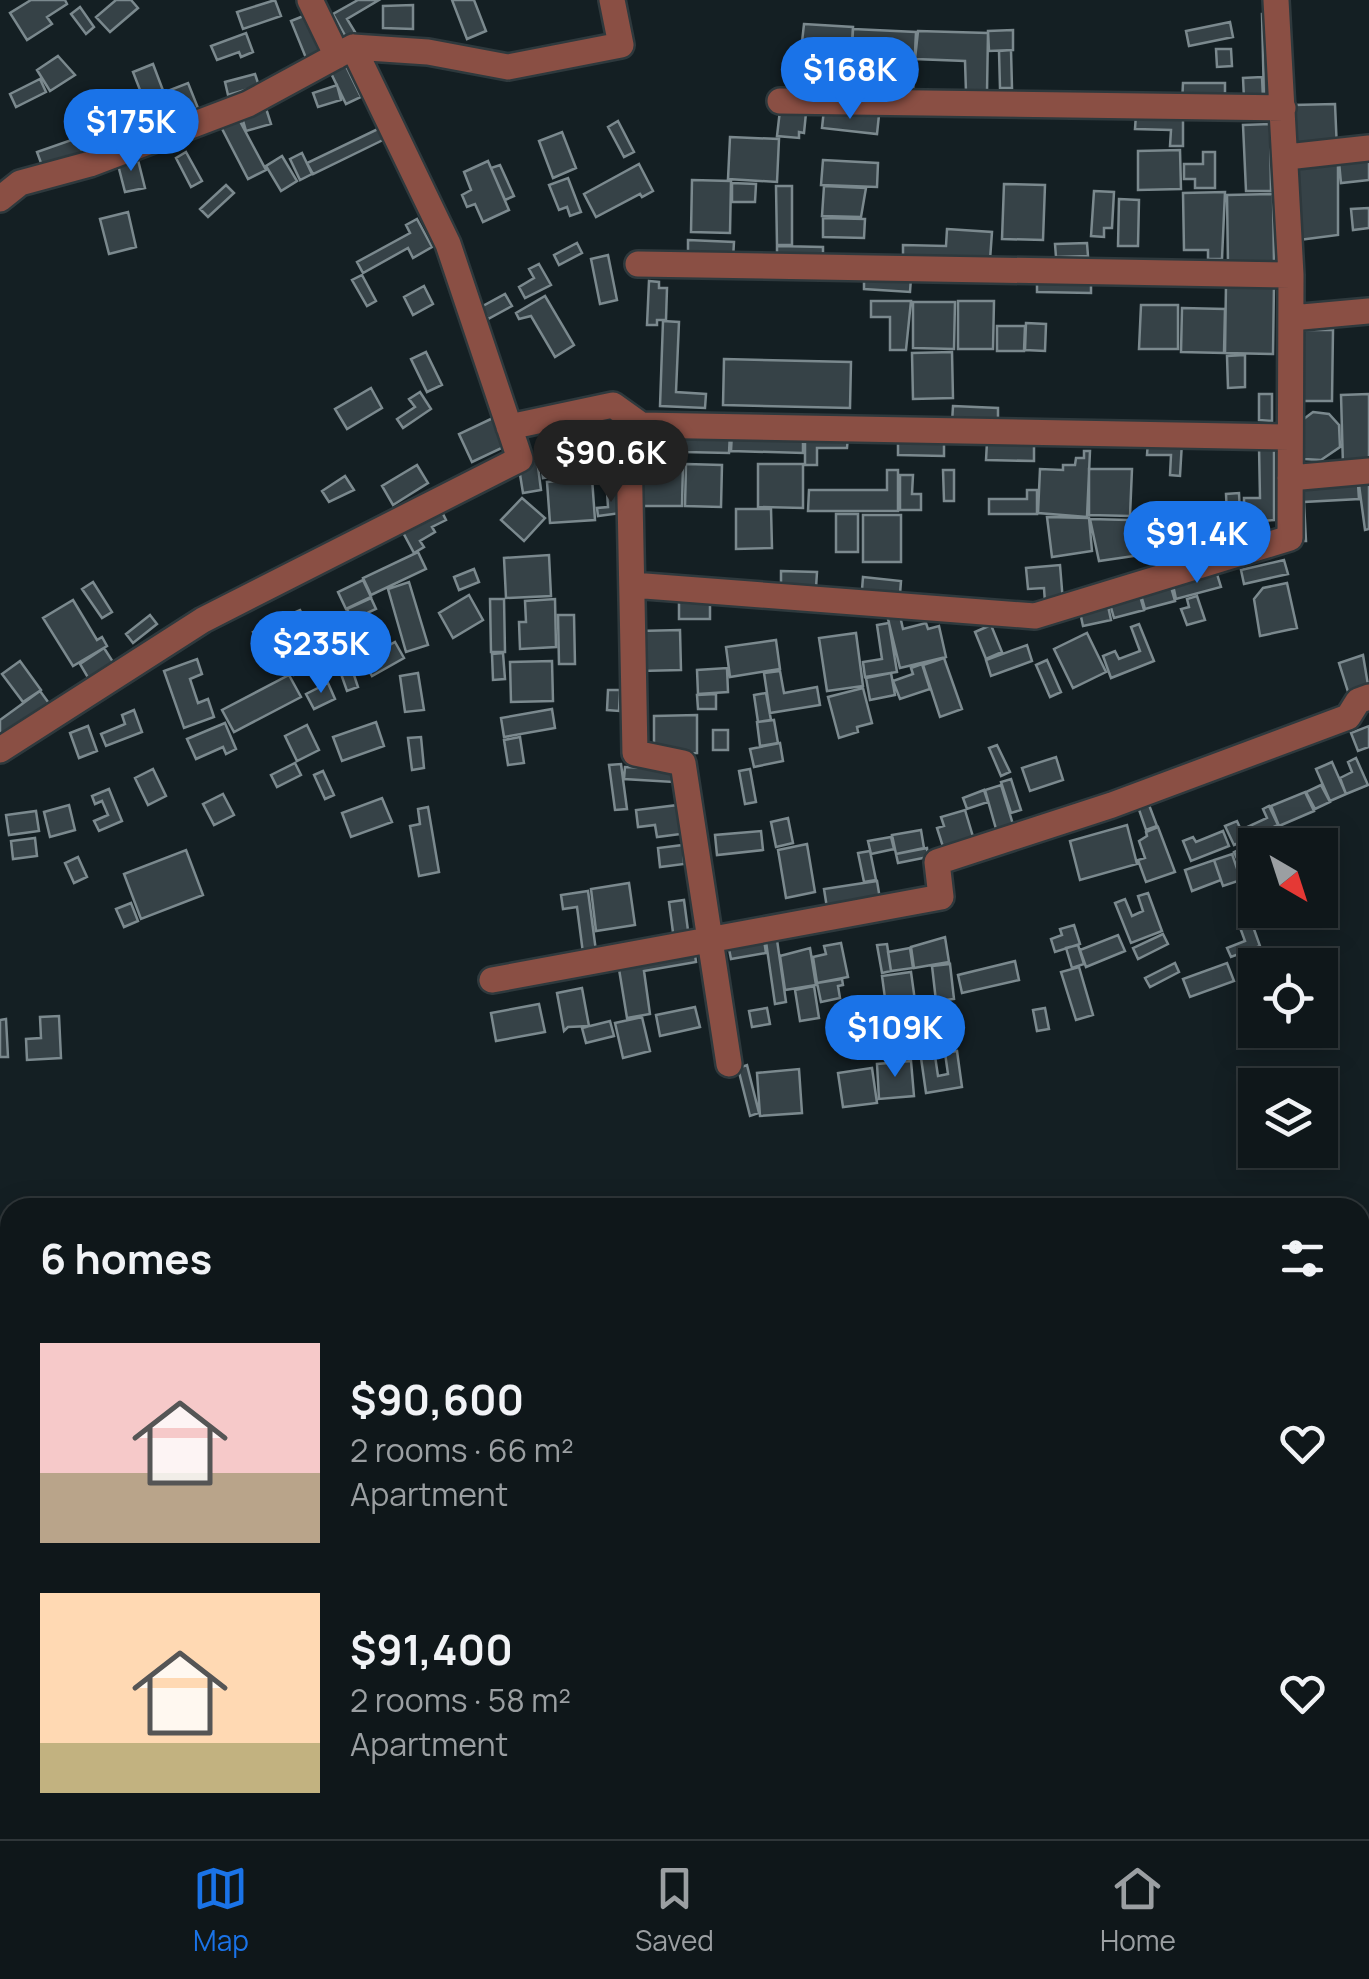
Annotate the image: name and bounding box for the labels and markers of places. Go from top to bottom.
pin: $168K [780,37,920,122]
pin: $175K [61,89,201,174]
pin: $90.6K [530,420,692,505]
pin: $91.4K [1116,501,1278,586]
pin: $235K [251,611,391,696]
pin: $109K [825,995,965,1080]

